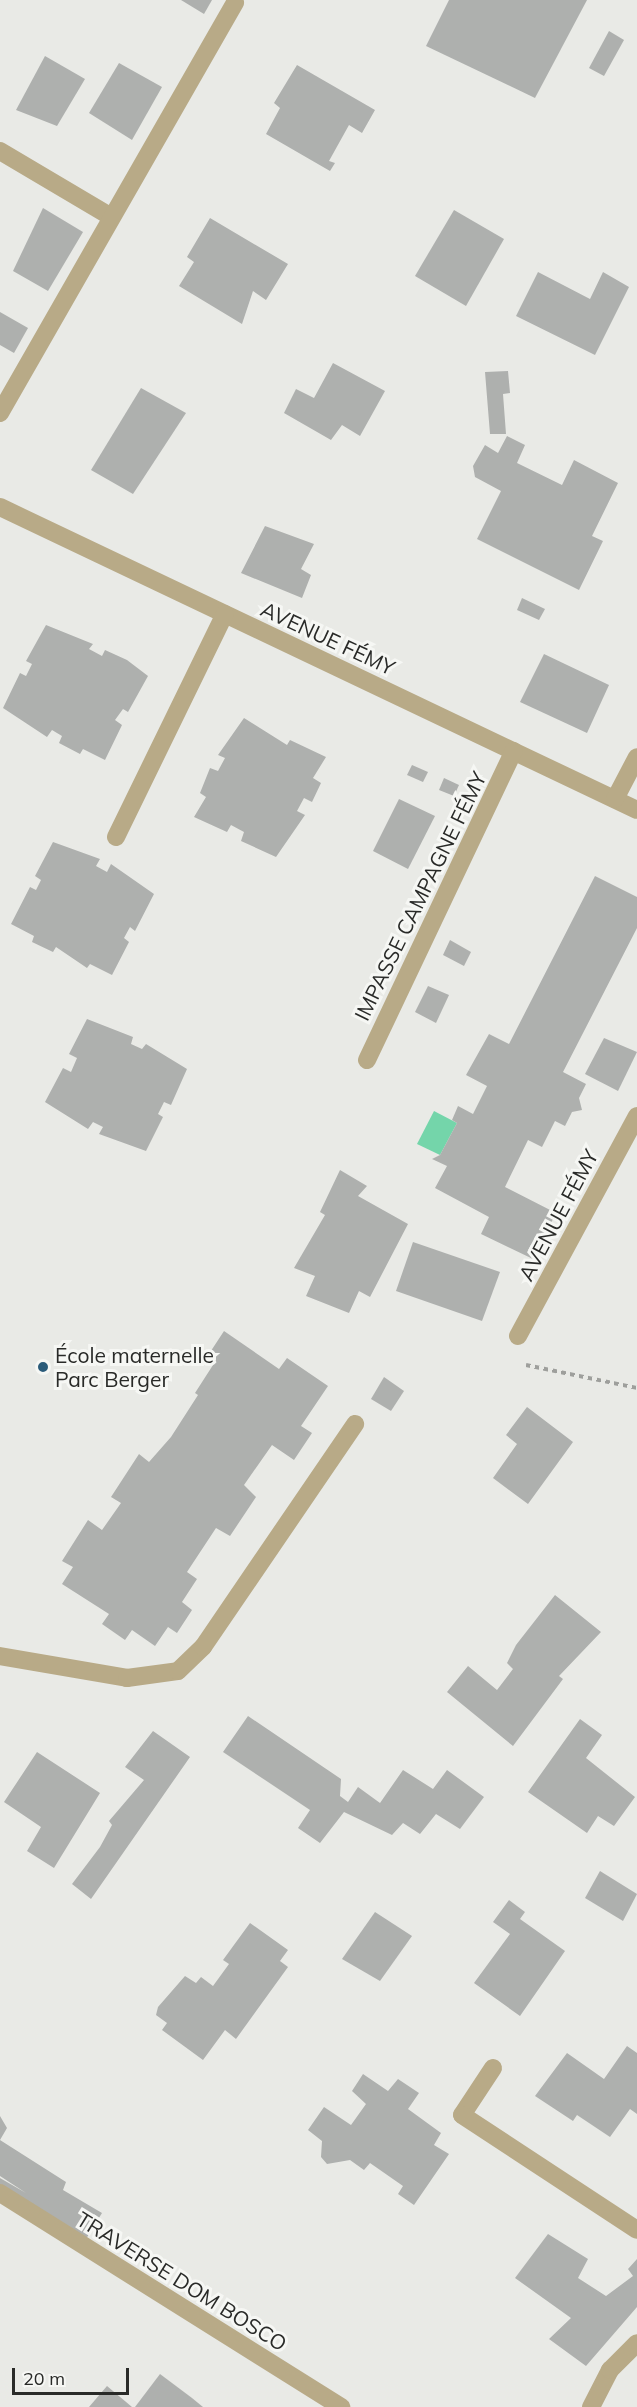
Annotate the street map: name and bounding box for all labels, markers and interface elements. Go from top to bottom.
street label: AVENUE FÉMY [257,596,399,680]
street label: IMPASSE CAMPAGNE FÉMY [349,768,491,1024]
street label: AVENUE FÉMY [513,1145,603,1285]
place label: École maternelle Parc Berger [55,1342,214,1392]
marker: École maternelle Parc Berger [36,1360,50,1374]
street label: TRAVERSE DOM BOSCO [72,2206,292,2356]
scale bar [15,2356,132,2394]
text: 20 m [23,2367,65,2390]

